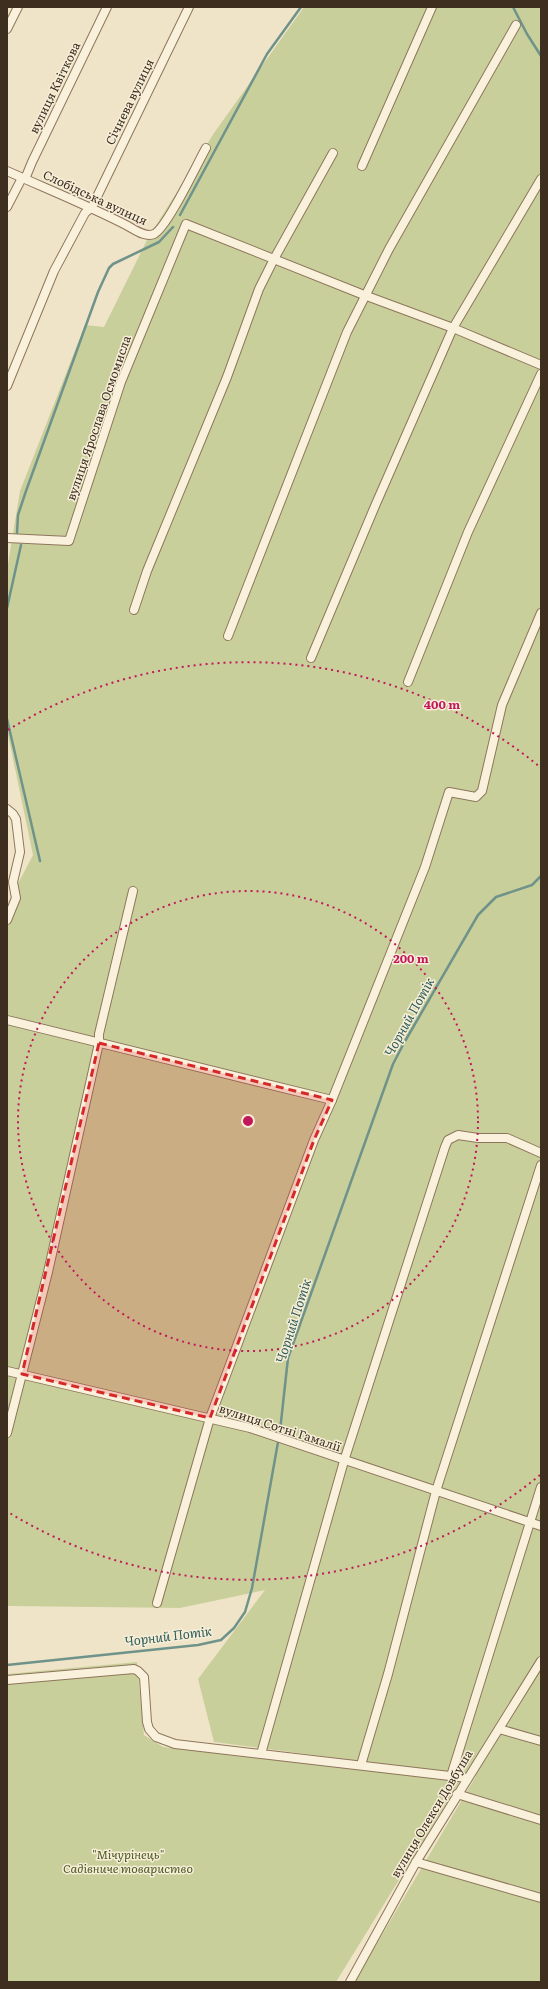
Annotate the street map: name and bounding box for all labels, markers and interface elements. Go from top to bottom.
street label: вулиця Квіткова [24,38,84,137]
street label: Січнева вулиця [100,55,158,148]
street label: Слобідська вулиця [40,165,151,229]
street label: вулиця Ярослава Осмомисла [61,332,135,503]
text: 400 m [424,695,460,713]
text: 200 m [393,949,429,967]
water label: Чорний Потік [379,974,438,1060]
centre of rings [241,1114,255,1128]
water label: Чорний Потік [270,1276,315,1366]
street label: вулиця Сотні Гамалії [217,1399,344,1455]
water label: Чорний Потік [123,1621,213,1650]
street label: вулиця Олекси Довбуша [386,1746,477,1881]
park label: "Мічурінець" Садівниче товариство [63,1845,193,1877]

